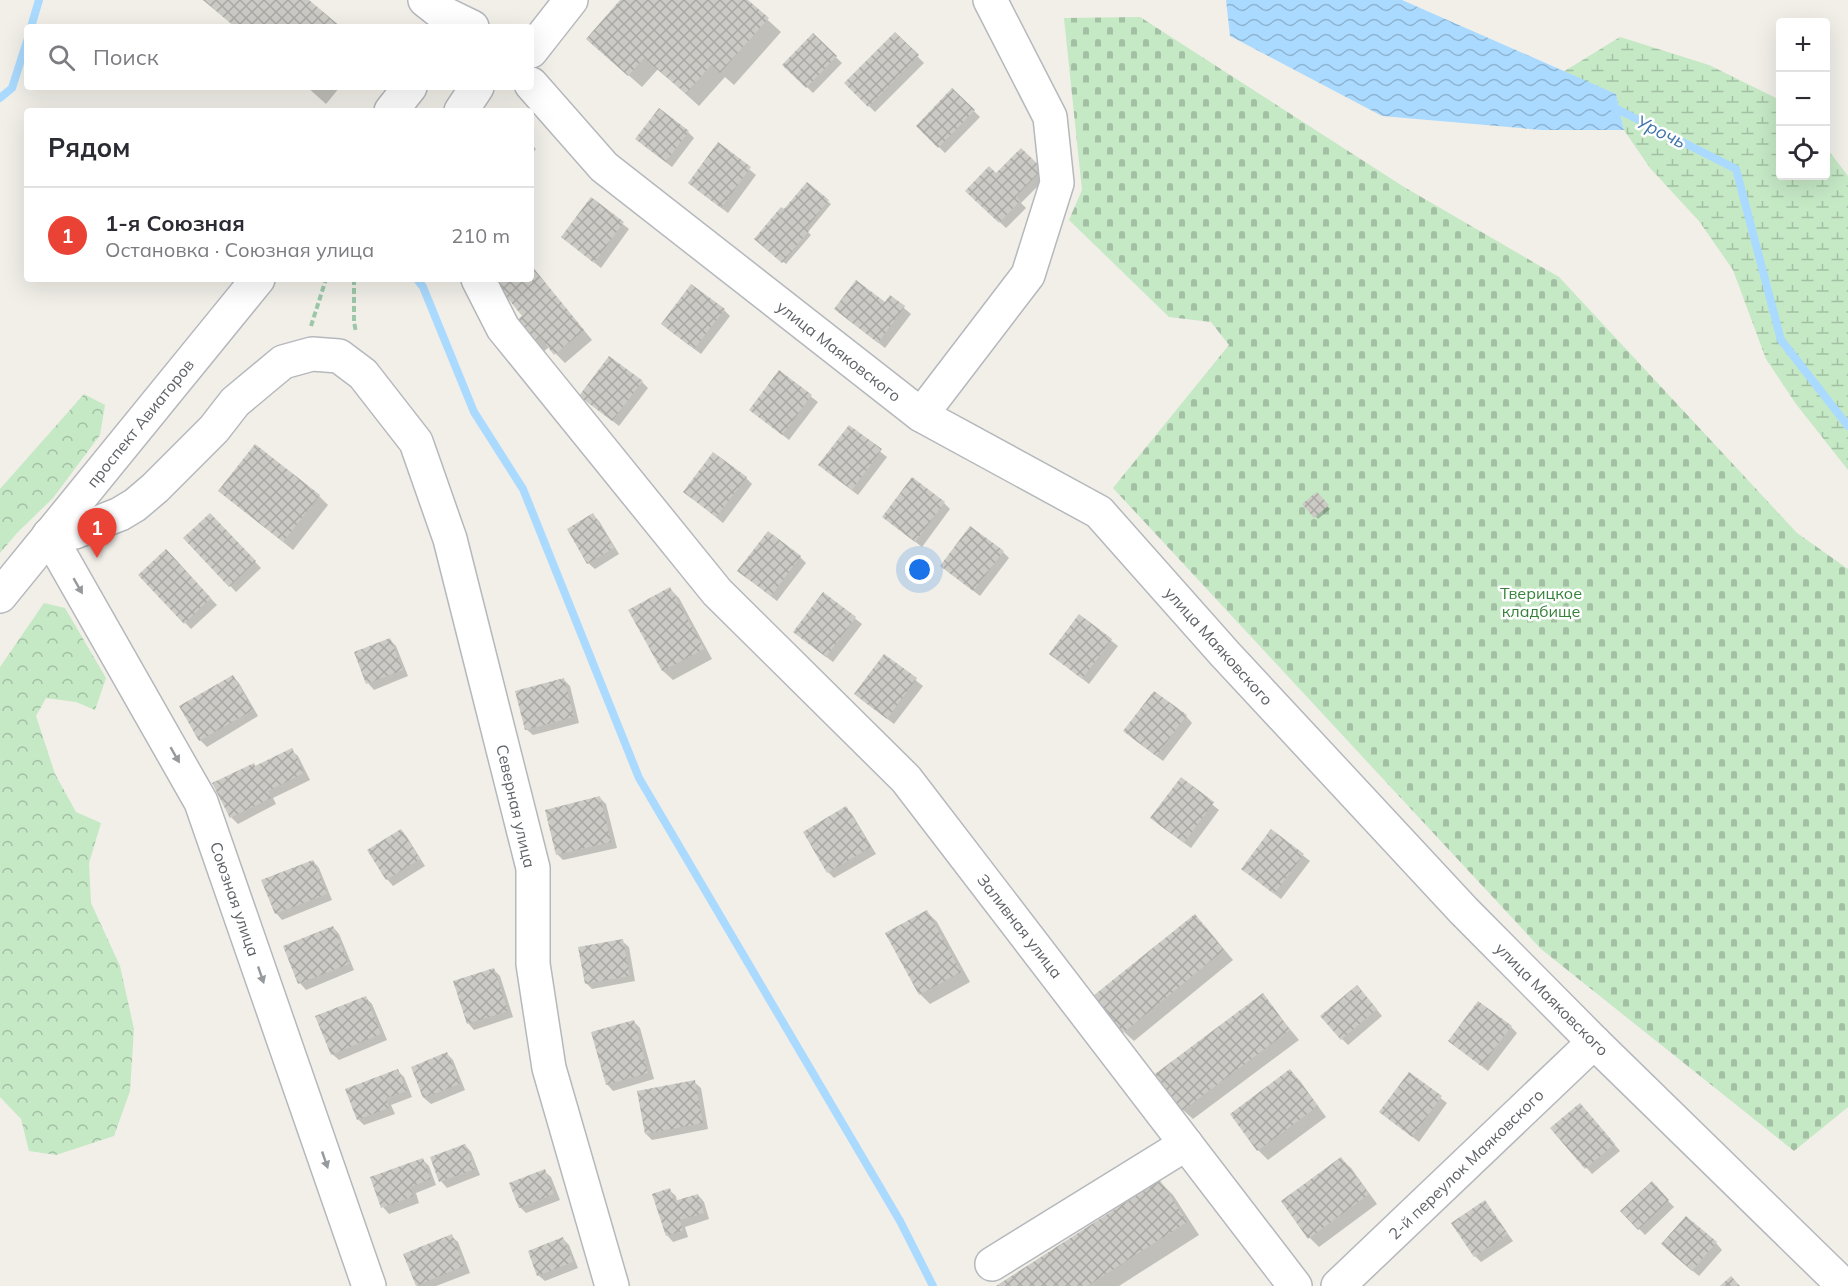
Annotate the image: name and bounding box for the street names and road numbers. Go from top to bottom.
street label: улица Маяковского [773,296,905,406]
street label: проспект Авиаторов [82,355,198,491]
street label: улица Маяковского [1161,583,1277,709]
street label: Северная улица [492,742,540,870]
street label: Союзная улица [206,839,264,959]
street label: Заливная улица [973,870,1067,982]
street label: улица Маяковского [1491,938,1613,1060]
street label: 2-й переулок Маяковского [1384,1084,1548,1244]

